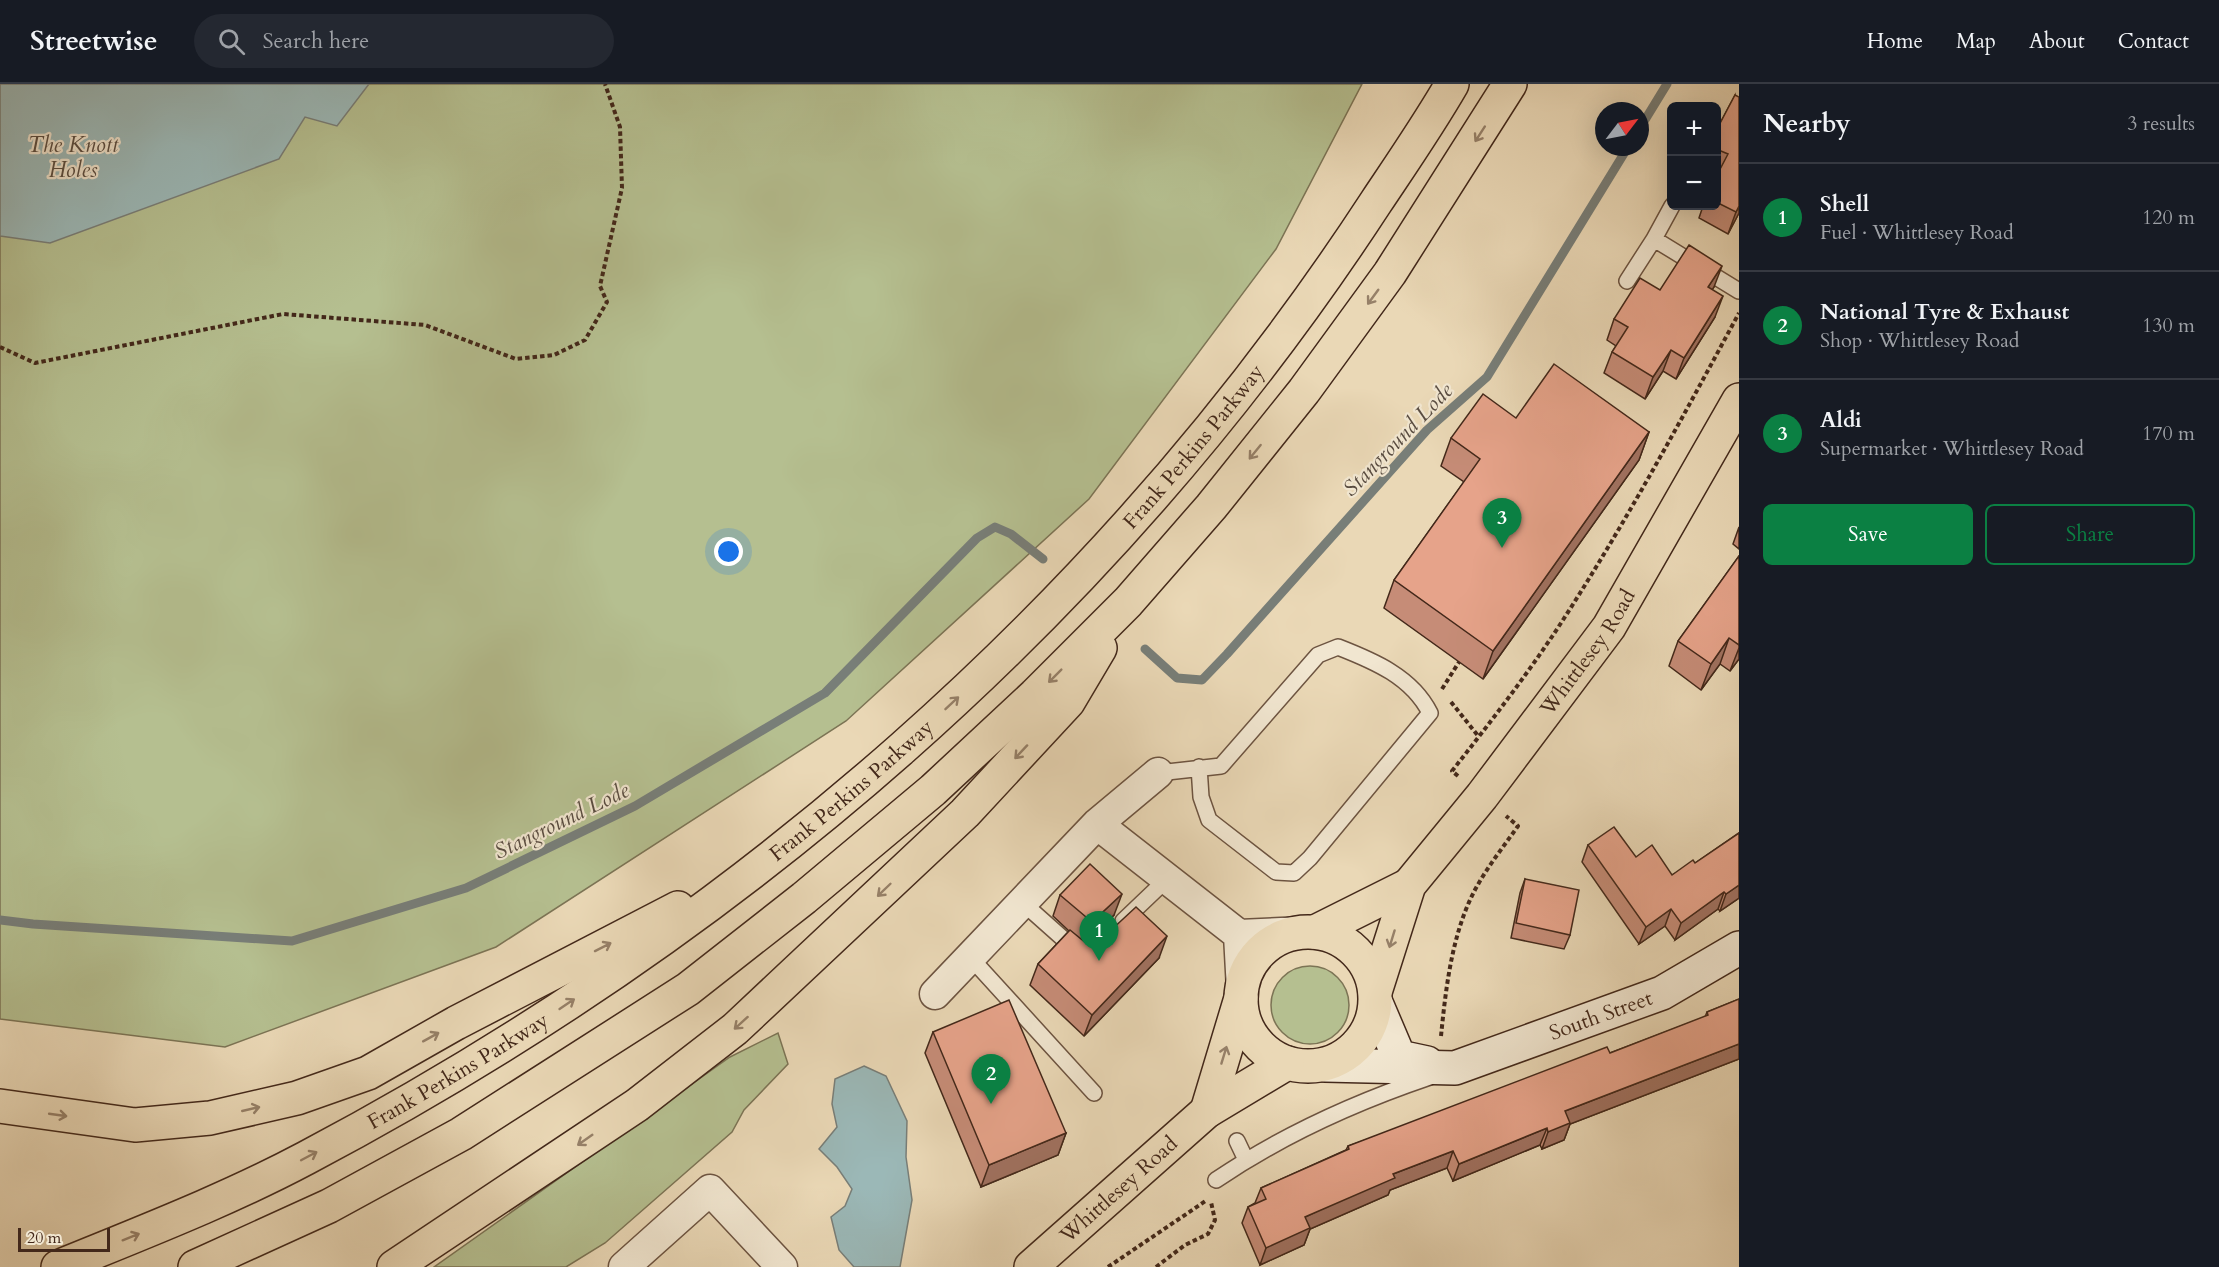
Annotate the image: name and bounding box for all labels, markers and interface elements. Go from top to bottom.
search box [194,14,614,68]
text: Streetwise [30,22,158,60]
icon: search [215,25,248,58]
text: Search here [263,26,369,56]
text: Home [1867,27,1923,56]
text: Map [1956,27,1996,56]
text: About [2029,27,2085,56]
text: Contact [2118,27,2189,56]
north arrow [1595,102,1649,156]
map controls [1667,102,1721,210]
button: + [1667,102,1721,156]
text: Nearby [1763,106,1851,141]
text: 3 results [2127,110,2195,137]
one-way arrow [1474,126,1486,142]
water label: The Knott Holes [28,130,119,185]
button: − [1667,156,1721,210]
text: Shell [1820,189,1869,219]
text: 1 [1777,204,1788,231]
text: 120 m [2142,204,2195,231]
text: Fuel · Whittlesey Road [1820,219,2014,246]
one-way arrow [1366,289,1379,305]
text: National Tyre & Exhaust [1820,297,2069,327]
text: 2 [1777,312,1788,339]
text: 130 m [2142,312,2195,339]
text: Shop · Whittlesey Road [1820,327,2019,354]
street label: Frank Perkins Parkway [1117,358,1271,535]
water label: Stanground Lode [1336,376,1460,503]
text: Aldi [1820,405,1862,435]
text: 3 [1777,420,1788,447]
text: 170 m [2142,420,2195,447]
text: Supermarket · Whittlesey Road [1820,435,2084,462]
one-way arrow [1248,444,1261,460]
pin: 3 [1482,498,1522,548]
button: Save [1763,504,1973,565]
button: Share [1985,504,2195,565]
your location [714,537,743,566]
street label: Whittlesey Road [1533,584,1643,722]
one-way arrow [1047,668,1062,683]
one-way arrow [944,696,959,710]
street label: Frank Perkins Parkway [763,713,940,868]
one-way arrow [1014,744,1028,759]
water label: Stanground Lode [489,775,635,867]
one-way arrow [877,883,892,897]
pin: 1 [1080,912,1118,961]
one-way arrow [1386,929,1397,948]
one-way arrow [594,940,612,952]
street label: South Street [1545,984,1657,1048]
one-way arrow [559,998,576,1011]
street label: Frank Perkins Parkway [362,1006,554,1137]
one-way arrow [734,1016,749,1030]
one-way arrow [422,1031,439,1043]
one-way arrow [1219,1046,1230,1065]
pin: 2 [972,1054,1010,1104]
one-way arrow [241,1103,260,1114]
one-way arrow [47,1110,67,1121]
street label: Whittlesey Road [1053,1130,1184,1250]
one-way arrow [578,1134,594,1146]
one-way arrow [300,1150,317,1162]
scale bar [18,1225,110,1252]
text: 20 m [27,1227,61,1249]
one-way arrow [122,1231,140,1242]

